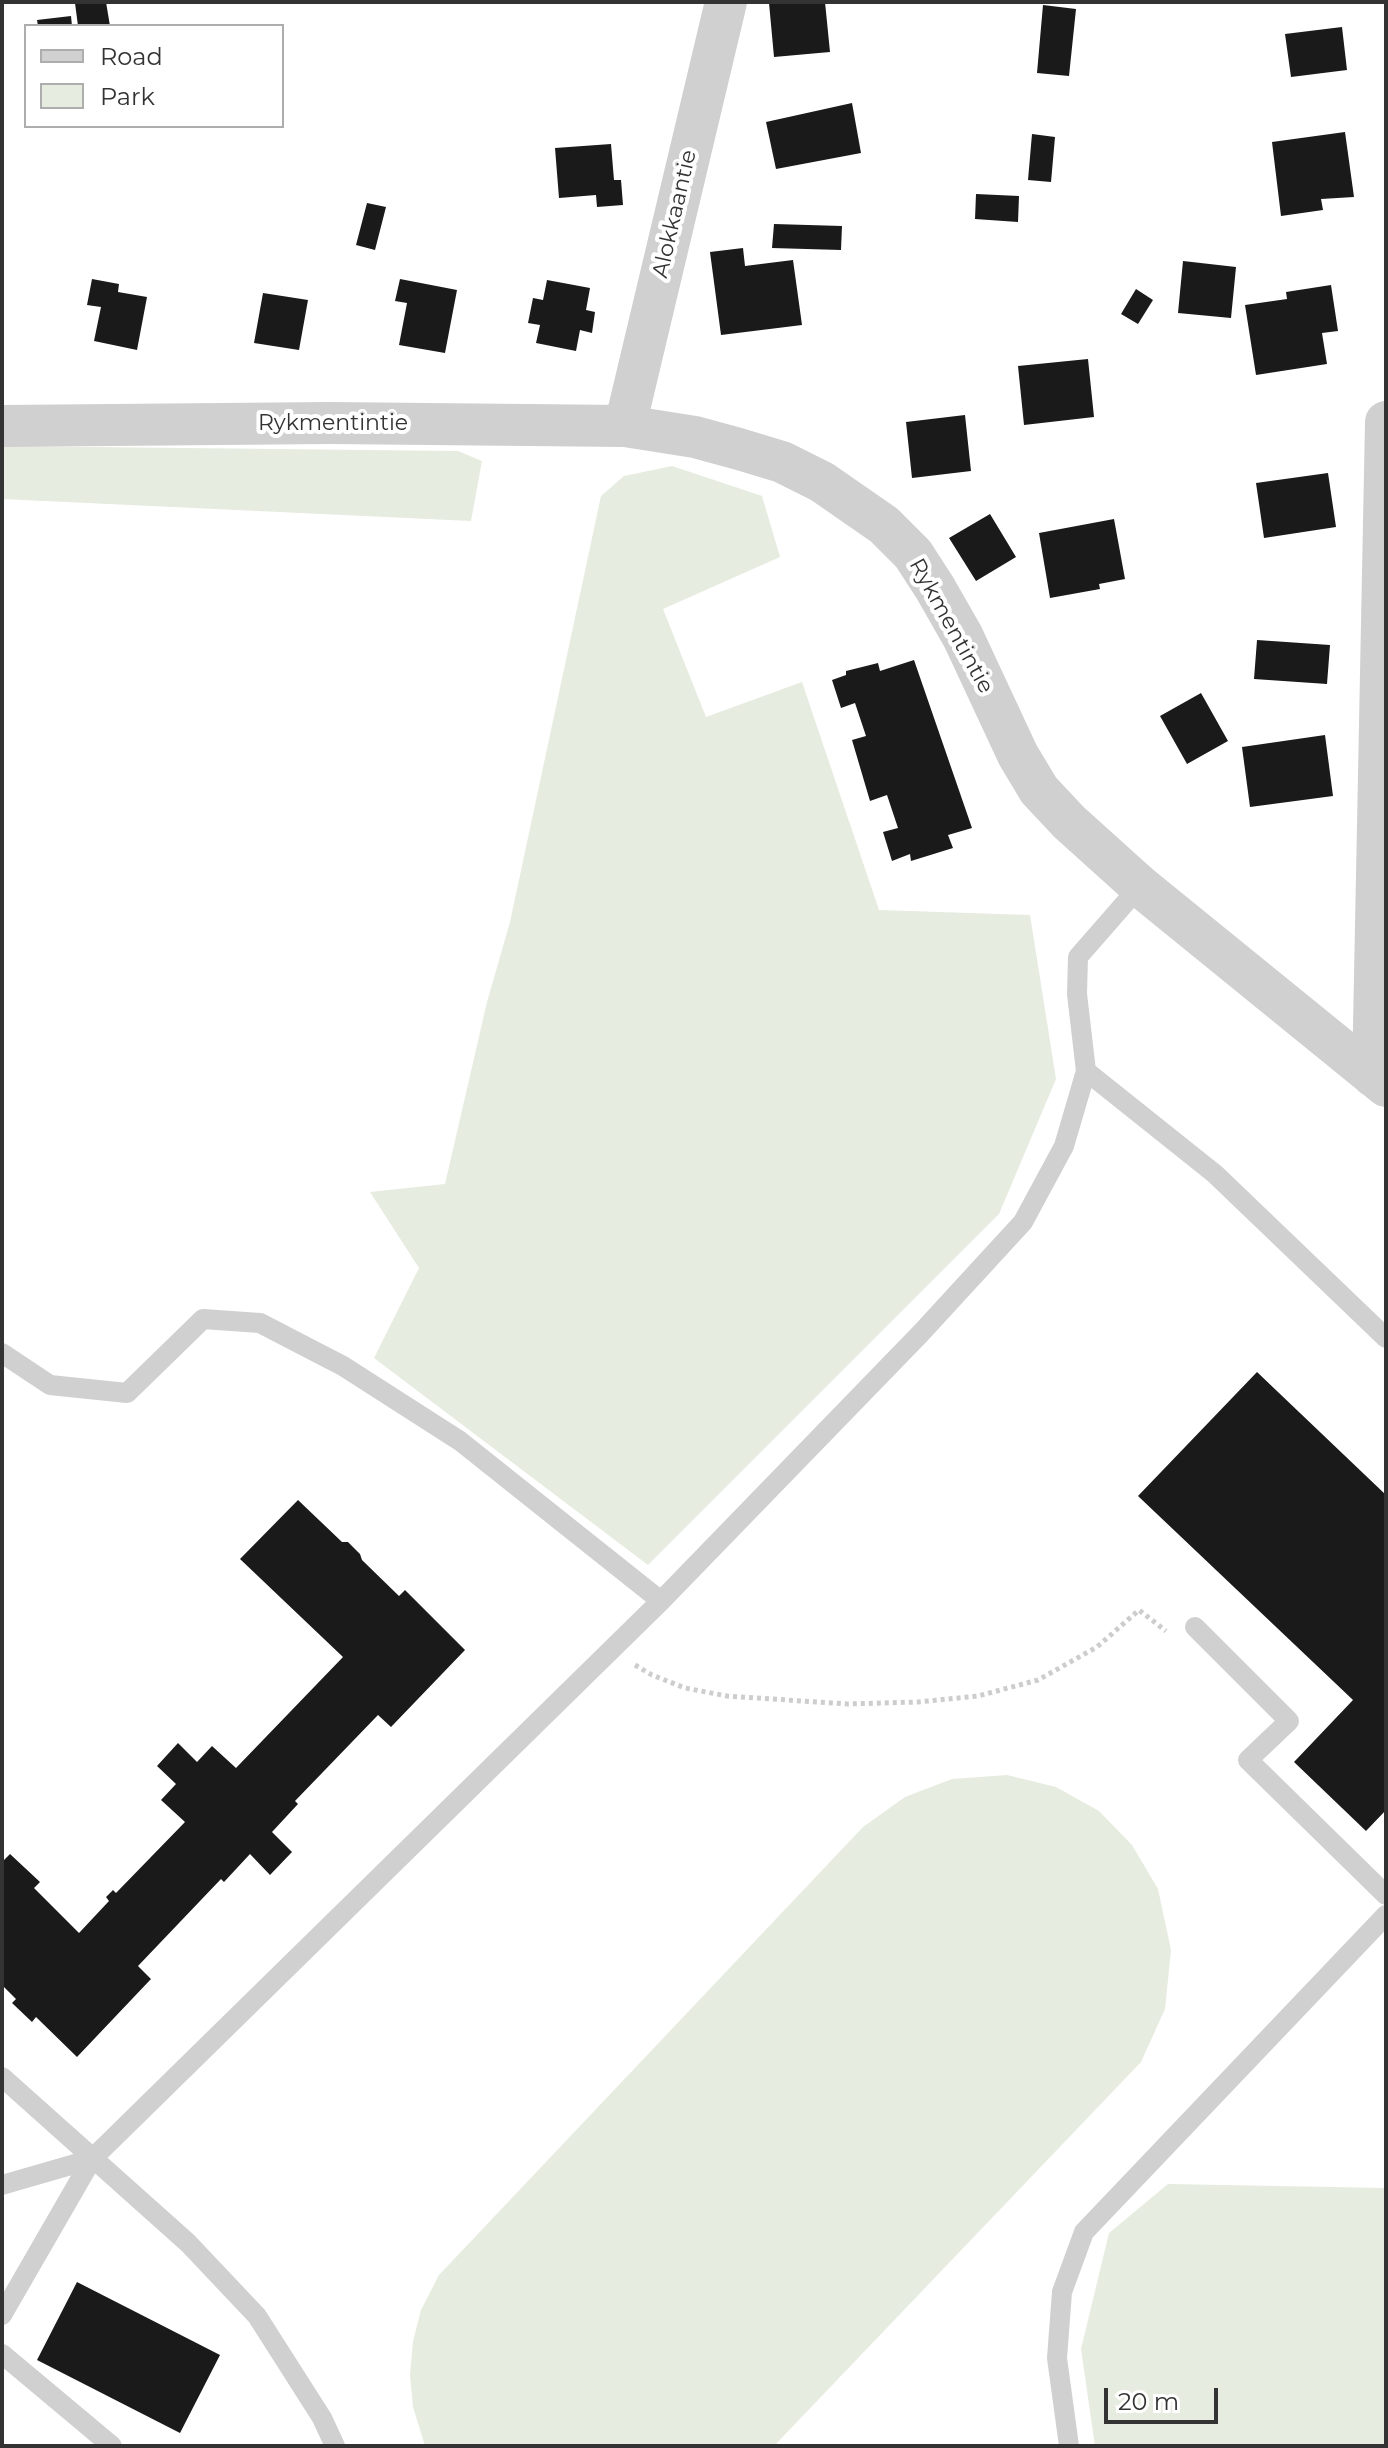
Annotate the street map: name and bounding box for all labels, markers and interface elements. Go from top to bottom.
legend [24,24,284,128]
text: Road [100,42,163,71]
text: Park [100,82,155,111]
street label: Alokkaantie [647,147,703,281]
street label: Rykmentintie [258,411,408,437]
street label: Rykmentintie [903,554,999,698]
scale bar [1108,2372,1222,2422]
text: 20 m [1118,2387,1179,2416]

